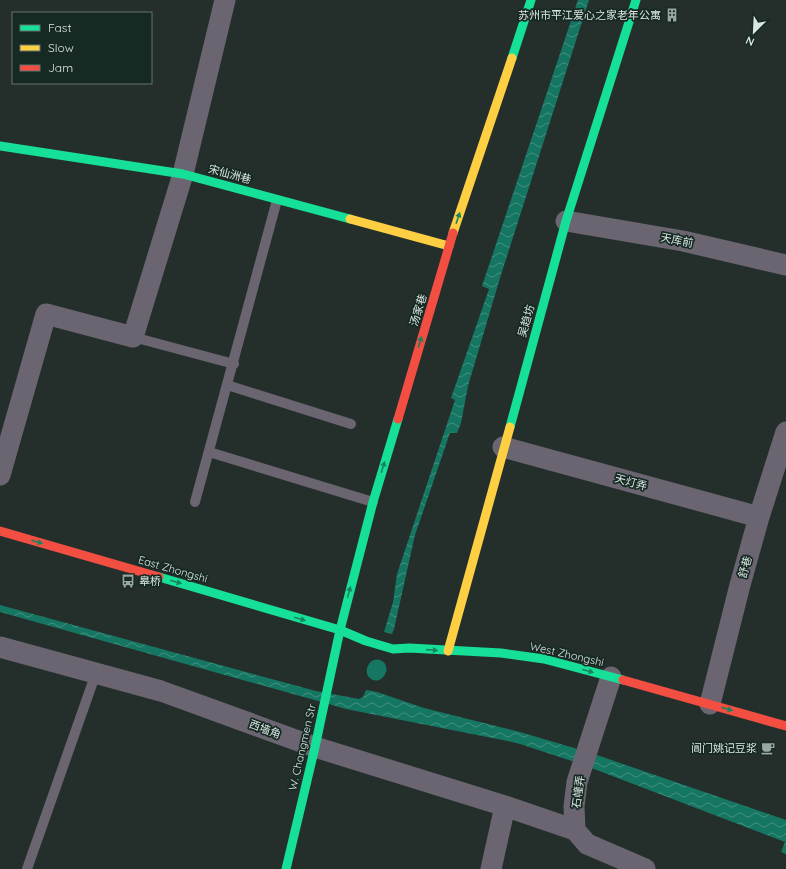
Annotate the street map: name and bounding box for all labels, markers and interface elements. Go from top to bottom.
building icon: 苏州市平江爱心之家老年公寓 [664,7,680,23]
place label: 苏州市平江爱心之家老年公寓 [518,8,661,22]
legend [12,12,152,84]
north arrow [734,12,774,52]
text: Fast [48,20,72,35]
text: N [743,33,756,49]
text: Slow [48,40,74,55]
text: Jam [48,60,73,75]
street label: 宋仙洲巷 [207,162,253,186]
one-way arrow [456,212,462,224]
street label: 天库前 [659,230,695,250]
street label: 汤家巷 [406,292,430,328]
street label: 吴趋坊 [515,303,537,339]
one-way arrow [417,336,423,348]
one-way arrow [380,461,386,473]
street label: 天灯弄 [613,471,649,493]
one-way arrow [32,539,44,545]
street label: East Zhongshi [137,552,209,586]
street label: 舒巷 [735,554,755,580]
bus stop icon: 皋桥 [120,573,136,589]
place label: 皋桥 [139,574,161,588]
one-way arrow [170,579,182,585]
one-way arrow [347,586,353,599]
one-way arrow [295,616,307,622]
street label: West Zhongshi [529,639,605,669]
one-way arrow [426,646,438,653]
one-way arrow [581,668,594,674]
street label: W. Changmen Str [285,701,319,792]
one-way arrow [721,706,733,712]
street label: 西墙角 [247,717,283,741]
cafe icon: 阊门姚记豆浆 [760,740,776,756]
place label: 阊门姚记豆浆 [691,741,757,755]
street label: 石幢弄 [569,775,587,809]

